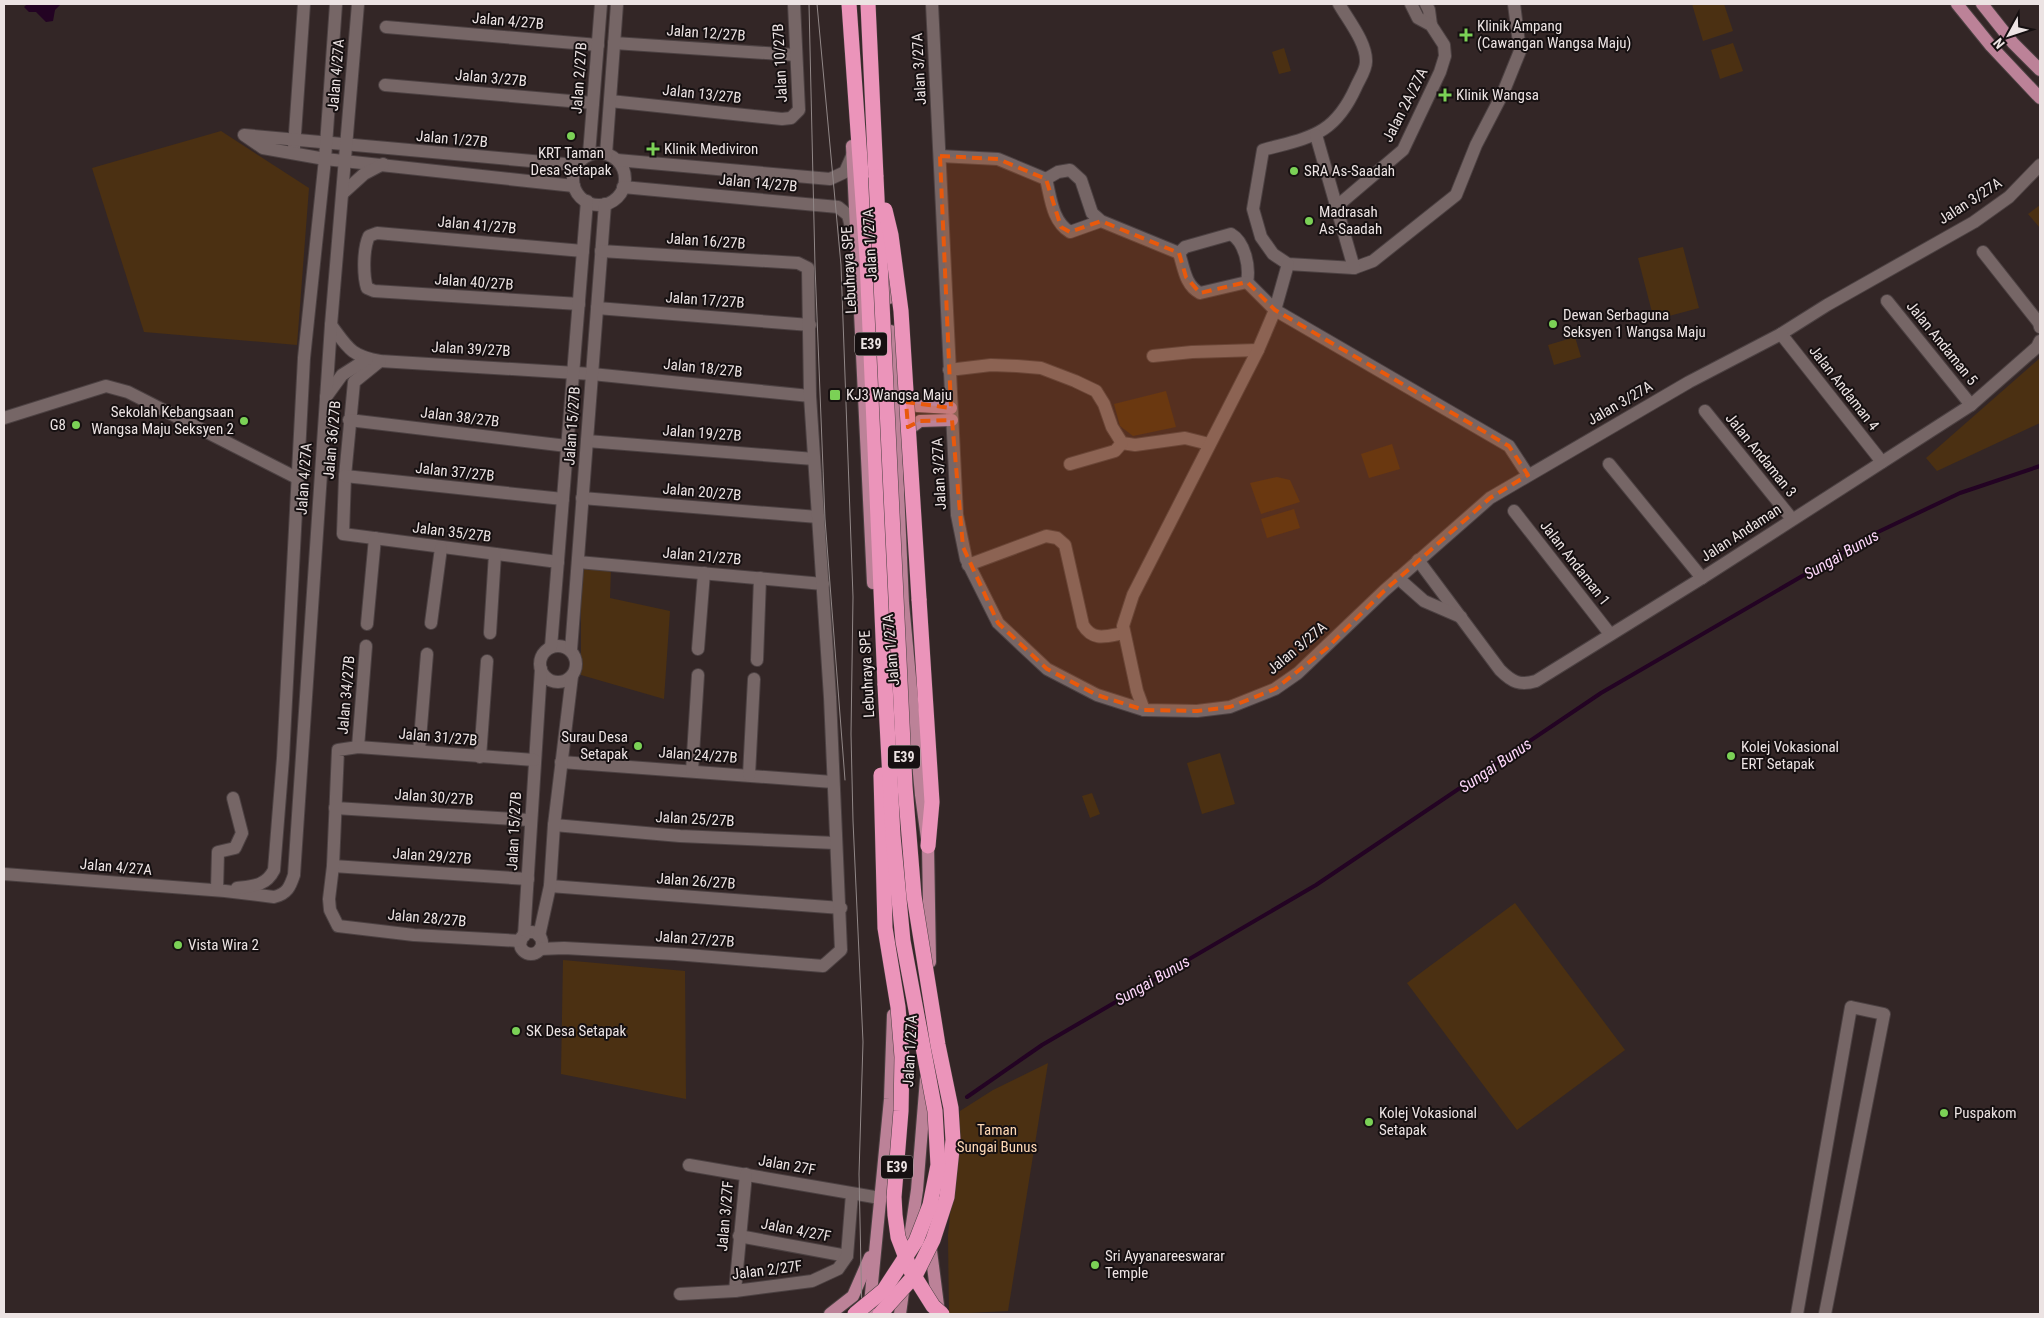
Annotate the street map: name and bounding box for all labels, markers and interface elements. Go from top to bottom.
street label: Jalan 4/27B [471,9,545,33]
north arrow [1984,10,2034,60]
place label: Klinik Ampang (Cawangan Wangsa Maju) [1477,17,1631,52]
street label: Jalan 12/27B [666,21,746,45]
street label: Jalan 10/27B [769,23,791,103]
marker: Klinik Ampang (Cawangan Wangsa Maju) [1459,28,1473,42]
street label: Jalan 3/27A [908,32,930,106]
text: N [1990,35,2008,52]
street label: Jalan 4/27A [324,38,348,112]
street label: Jalan 2/27B [568,42,590,114]
street label: Jalan 2A/27A [1379,65,1432,145]
street label: Jalan 3/27B [454,66,528,90]
street label: Jalan 13/27B [662,81,742,107]
place label: Klinik Wangsa [1456,86,1539,104]
marker: Klinik Wangsa [1438,88,1452,102]
street label: Jalan 1/27B [415,127,489,151]
marker: KRT Taman Desa Setapak [565,130,577,142]
place label: Klinik Mediviron [664,140,758,158]
marker: Klinik Mediviron [646,142,660,156]
place label: KRT Taman Desa Setapak [531,144,612,179]
place label: SRA As-Saadah [1304,162,1395,180]
marker: SRA As-Saadah [1288,165,1300,177]
street label: Jalan 14/27B [718,171,798,195]
street label: Jalan 3/27A [1935,174,2005,228]
place label: Madrasah As-Saadah [1319,203,1382,238]
street label: Jalan 1/27A [859,208,881,282]
street label: Jalan 41/27B [437,213,517,237]
marker: Madrasah As-Saadah [1303,215,1315,227]
street label: Lebuhraya SPE [838,226,860,314]
street label: Jalan 16/27B [666,229,746,253]
street label: Jalan 40/27B [434,270,514,294]
street label: Jalan 17/27B [665,288,745,312]
street label: Jalan Andaman 5 [1903,297,1981,389]
place label: Dewan Serbaguna Seksyen 1 Wangsa Maju [1563,306,1706,341]
marker: Dewan Serbaguna Seksyen 1 Wangsa Maju [1547,318,1559,330]
road number: E39 [855,332,887,356]
street label: Jalan 39/27B [431,338,511,360]
street label: Jalan Andaman 4 [1805,342,1883,434]
street label: Jalan 18/27B [663,355,743,381]
street label: Jalan 3/27A [1584,377,1656,429]
street label: Jalan 15/27B [560,386,584,466]
place label: KJ3 Wangsa Maju [846,386,952,404]
marker: KJ3 Wangsa Maju [828,388,842,402]
street label: Jalan 36/27B [320,400,344,480]
place label: Sekolah Kebangsaan Wangsa Maju Seksyen 2 [91,403,234,438]
street label: Jalan 38/27B [420,403,500,431]
street label: Jalan Andaman 3 [1722,409,1800,501]
marker: Sekolah Kebangsaan Wangsa Maju Seksyen 2 [238,415,250,427]
place label: G8 [50,416,66,434]
marker: G8 [70,419,82,431]
street label: Jalan 19/27B [662,421,742,445]
street label: Jalan 3/27A [928,437,950,511]
street label: Jalan 4/27A [293,442,316,516]
street label: Jalan 37/27B [415,459,495,485]
street label: Jalan 20/27B [662,480,742,504]
street label: Jalan Andaman [1697,500,1785,566]
street label: Jalan Andaman 1 [1536,517,1614,609]
street label: Jalan 35/27B [412,518,492,546]
water label: Sungai Bunus [1800,525,1882,584]
street label: Jalan 21/27B [662,544,742,568]
street label: Jalan 1/27A [879,613,903,687]
street label: Jalan 3/27A [1264,618,1331,678]
street label: Lebuhraya SPE [856,630,878,718]
street label: Jalan 34/27B [334,655,358,735]
street label: Jalan 31/27B [398,725,478,749]
place label: Surau Desa Setapak [561,728,628,763]
water label: Sungai Bunus [1455,734,1535,797]
place label: Kolej Vokasional ERT Setapak [1741,738,1839,773]
marker: Surau Desa Setapak [632,740,644,752]
street label: Jalan 24/27B [658,743,738,767]
road number: E39 [888,746,920,769]
marker: Kolej Vokasional ERT Setapak [1725,750,1737,762]
street label: Jalan 30/27B [394,785,474,809]
street label: Jalan 15/27B [503,791,525,871]
street label: Jalan 25/27B [655,808,735,830]
street label: Jalan 29/27B [392,844,472,868]
street label: Jalan 4/27A [79,855,153,879]
street label: Jalan 26/27B [656,869,736,893]
street label: Jalan 28/27B [387,906,467,930]
street label: Jalan 27/27B [655,927,735,951]
place label: Vista Wira 2 [188,936,259,954]
marker: Vista Wira 2 [172,939,184,951]
water label: Sungai Bunus [1111,951,1193,1010]
street label: Jalan 1/27A [899,1014,921,1088]
place label: SK Desa Setapak [526,1022,626,1040]
marker: SK Desa Setapak [510,1025,522,1037]
place label: Kolej Vokasional Setapak [1379,1104,1477,1139]
place label: Puspakom [1954,1104,2017,1122]
marker: Puspakom [1938,1107,1950,1119]
marker: Kolej Vokasional Setapak [1363,1116,1375,1128]
park label: Taman Sungai Bunus [957,1121,1037,1156]
street label: Jalan 27F [757,1151,817,1179]
road number: E39 [881,1156,913,1178]
street label: Jalan 3/27F [713,1180,737,1252]
street label: Jalan 4/27F [760,1214,832,1246]
place label: Sri Ayyanareeswarar Temple [1105,1247,1225,1282]
street label: Jalan 2/27F [731,1257,803,1283]
marker: Sri Ayyanareeswarar Temple [1089,1259,1101,1271]

